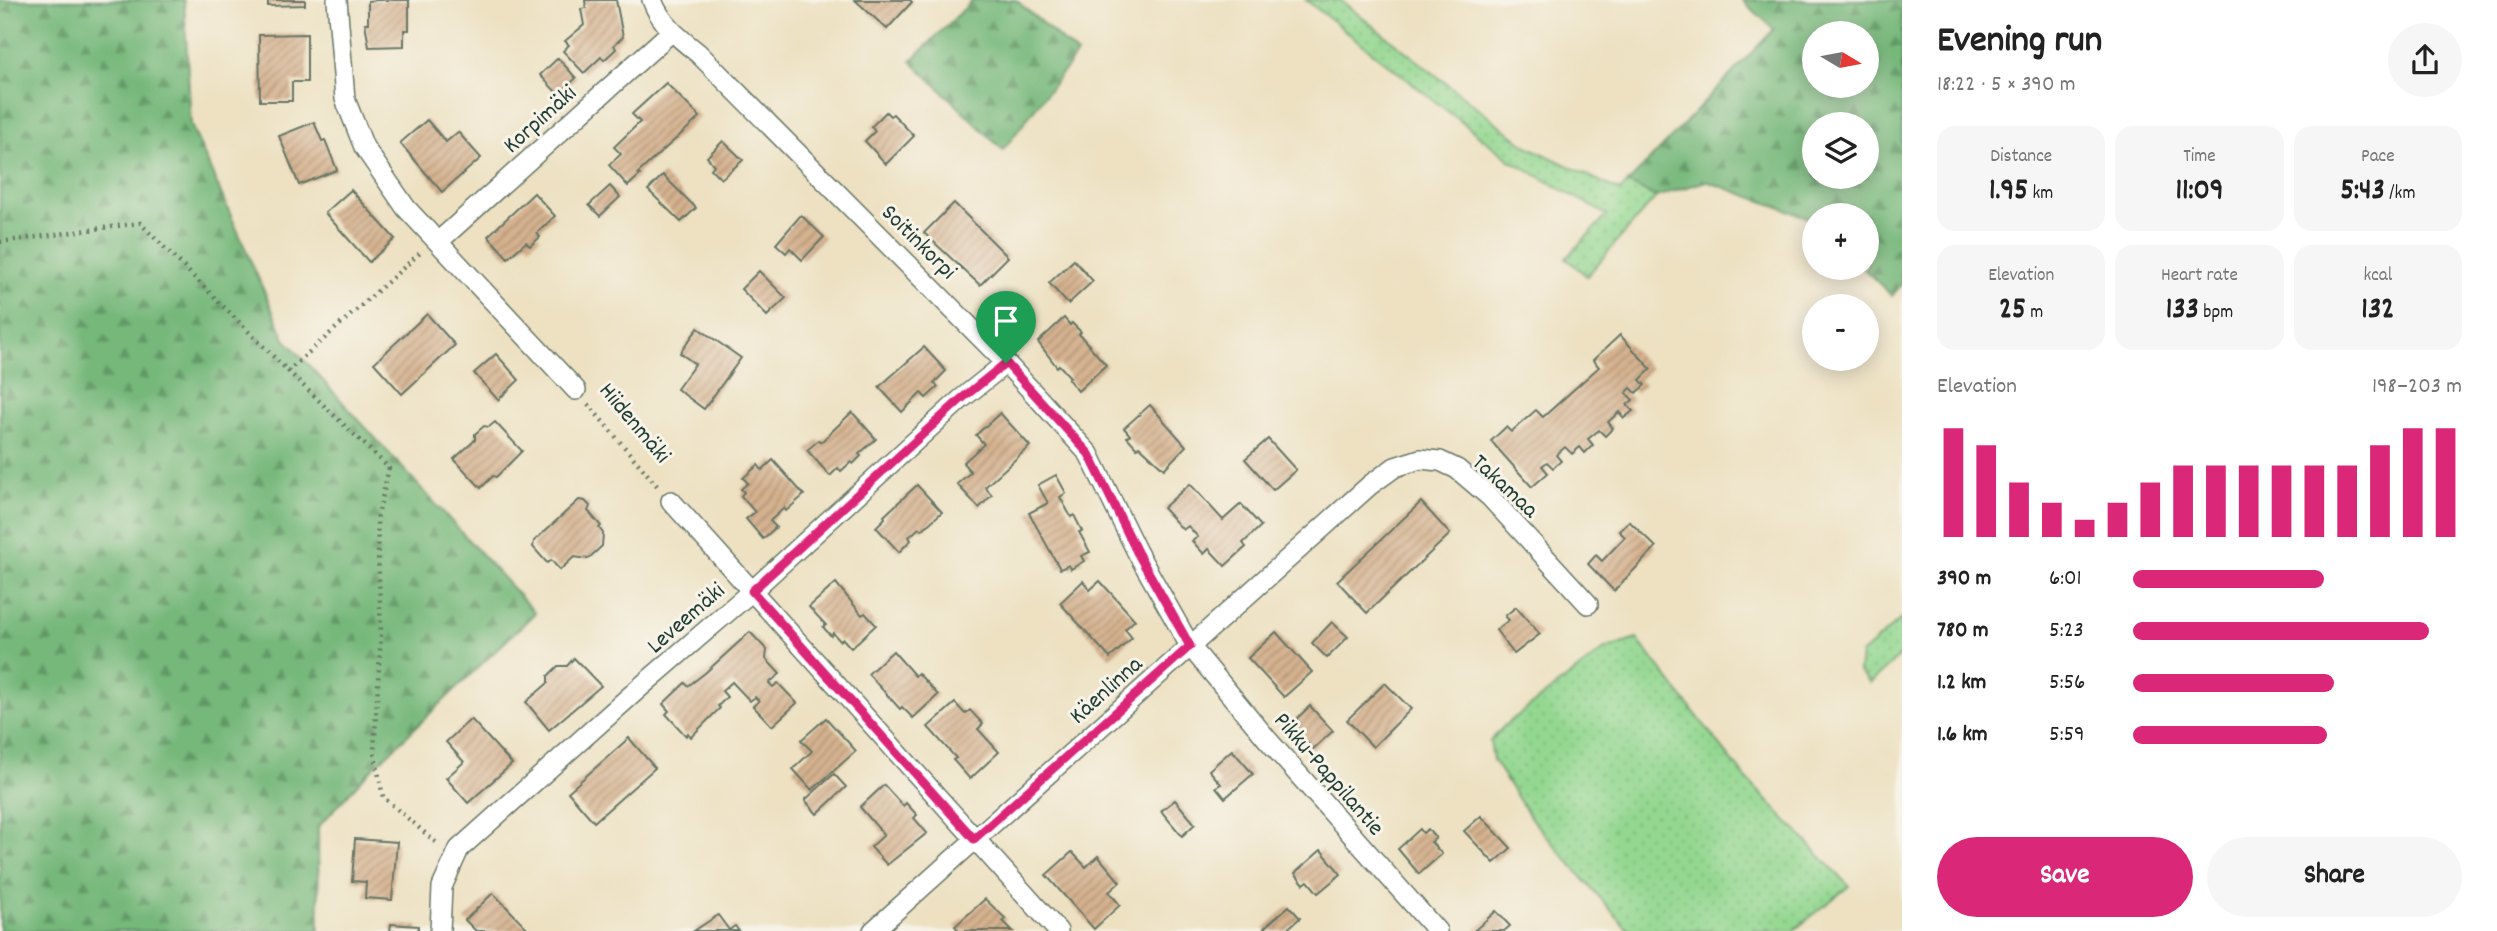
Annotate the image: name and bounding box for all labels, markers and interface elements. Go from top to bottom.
text: Evening run [1937,15,2102,70]
north arrow [1802,21,1880,98]
map controls [1802,21,1879,371]
button: share [2388,23,2462,97]
text: 18:22 · 5 × 390 m [1937,69,2075,102]
street label: Korpimäki [497,78,585,163]
button: layers [1802,112,1879,189]
text: Distance [1990,144,2052,171]
text: Time [2183,144,2216,171]
text: Pace [2361,144,2395,171]
text: 1.95 [1989,171,2028,214]
text: 11:09 [2175,171,2224,214]
text: 5:43 [2340,171,2385,214]
text: km [2028,181,2053,208]
text: /km [2385,181,2415,208]
street label: Soitinkorpi [872,198,963,289]
button: + [1802,203,1879,280]
text: Elevation [1988,263,2054,290]
text: Heart rate [2161,263,2238,290]
text: kcal [2363,263,2392,290]
text: 25 [1999,290,2026,333]
text: 133 [2166,290,2199,333]
text: 132 [2361,290,2394,333]
pin [976,291,1036,363]
button: − [1802,294,1879,371]
text: m [2026,300,2043,327]
text: bpm [2199,300,2233,327]
icon: arrive [987,302,1025,340]
text: Elevation [1937,371,2017,404]
text: 198–203 m [2372,371,2462,404]
street label: Hiidenmäki [590,376,678,472]
street label: Takamaa [1463,447,1546,528]
text: 390 m [1937,563,1991,596]
text: 6:01 [2049,563,2082,596]
street label: Leveemäki [640,576,734,663]
text: 780 m [1937,615,1989,648]
text: 5:23 [2049,615,2084,648]
street label: Käenlinna [1063,649,1152,733]
text: 1.2 km [1937,667,1986,700]
text: 5:56 [2049,667,2085,700]
street label: Pikku-Pappilantie [1264,706,1391,844]
text: 1.6 km [1937,719,1988,752]
text: 5:59 [2049,719,2085,752]
button: Save [1937,837,2193,917]
button: Share [2207,837,2462,917]

